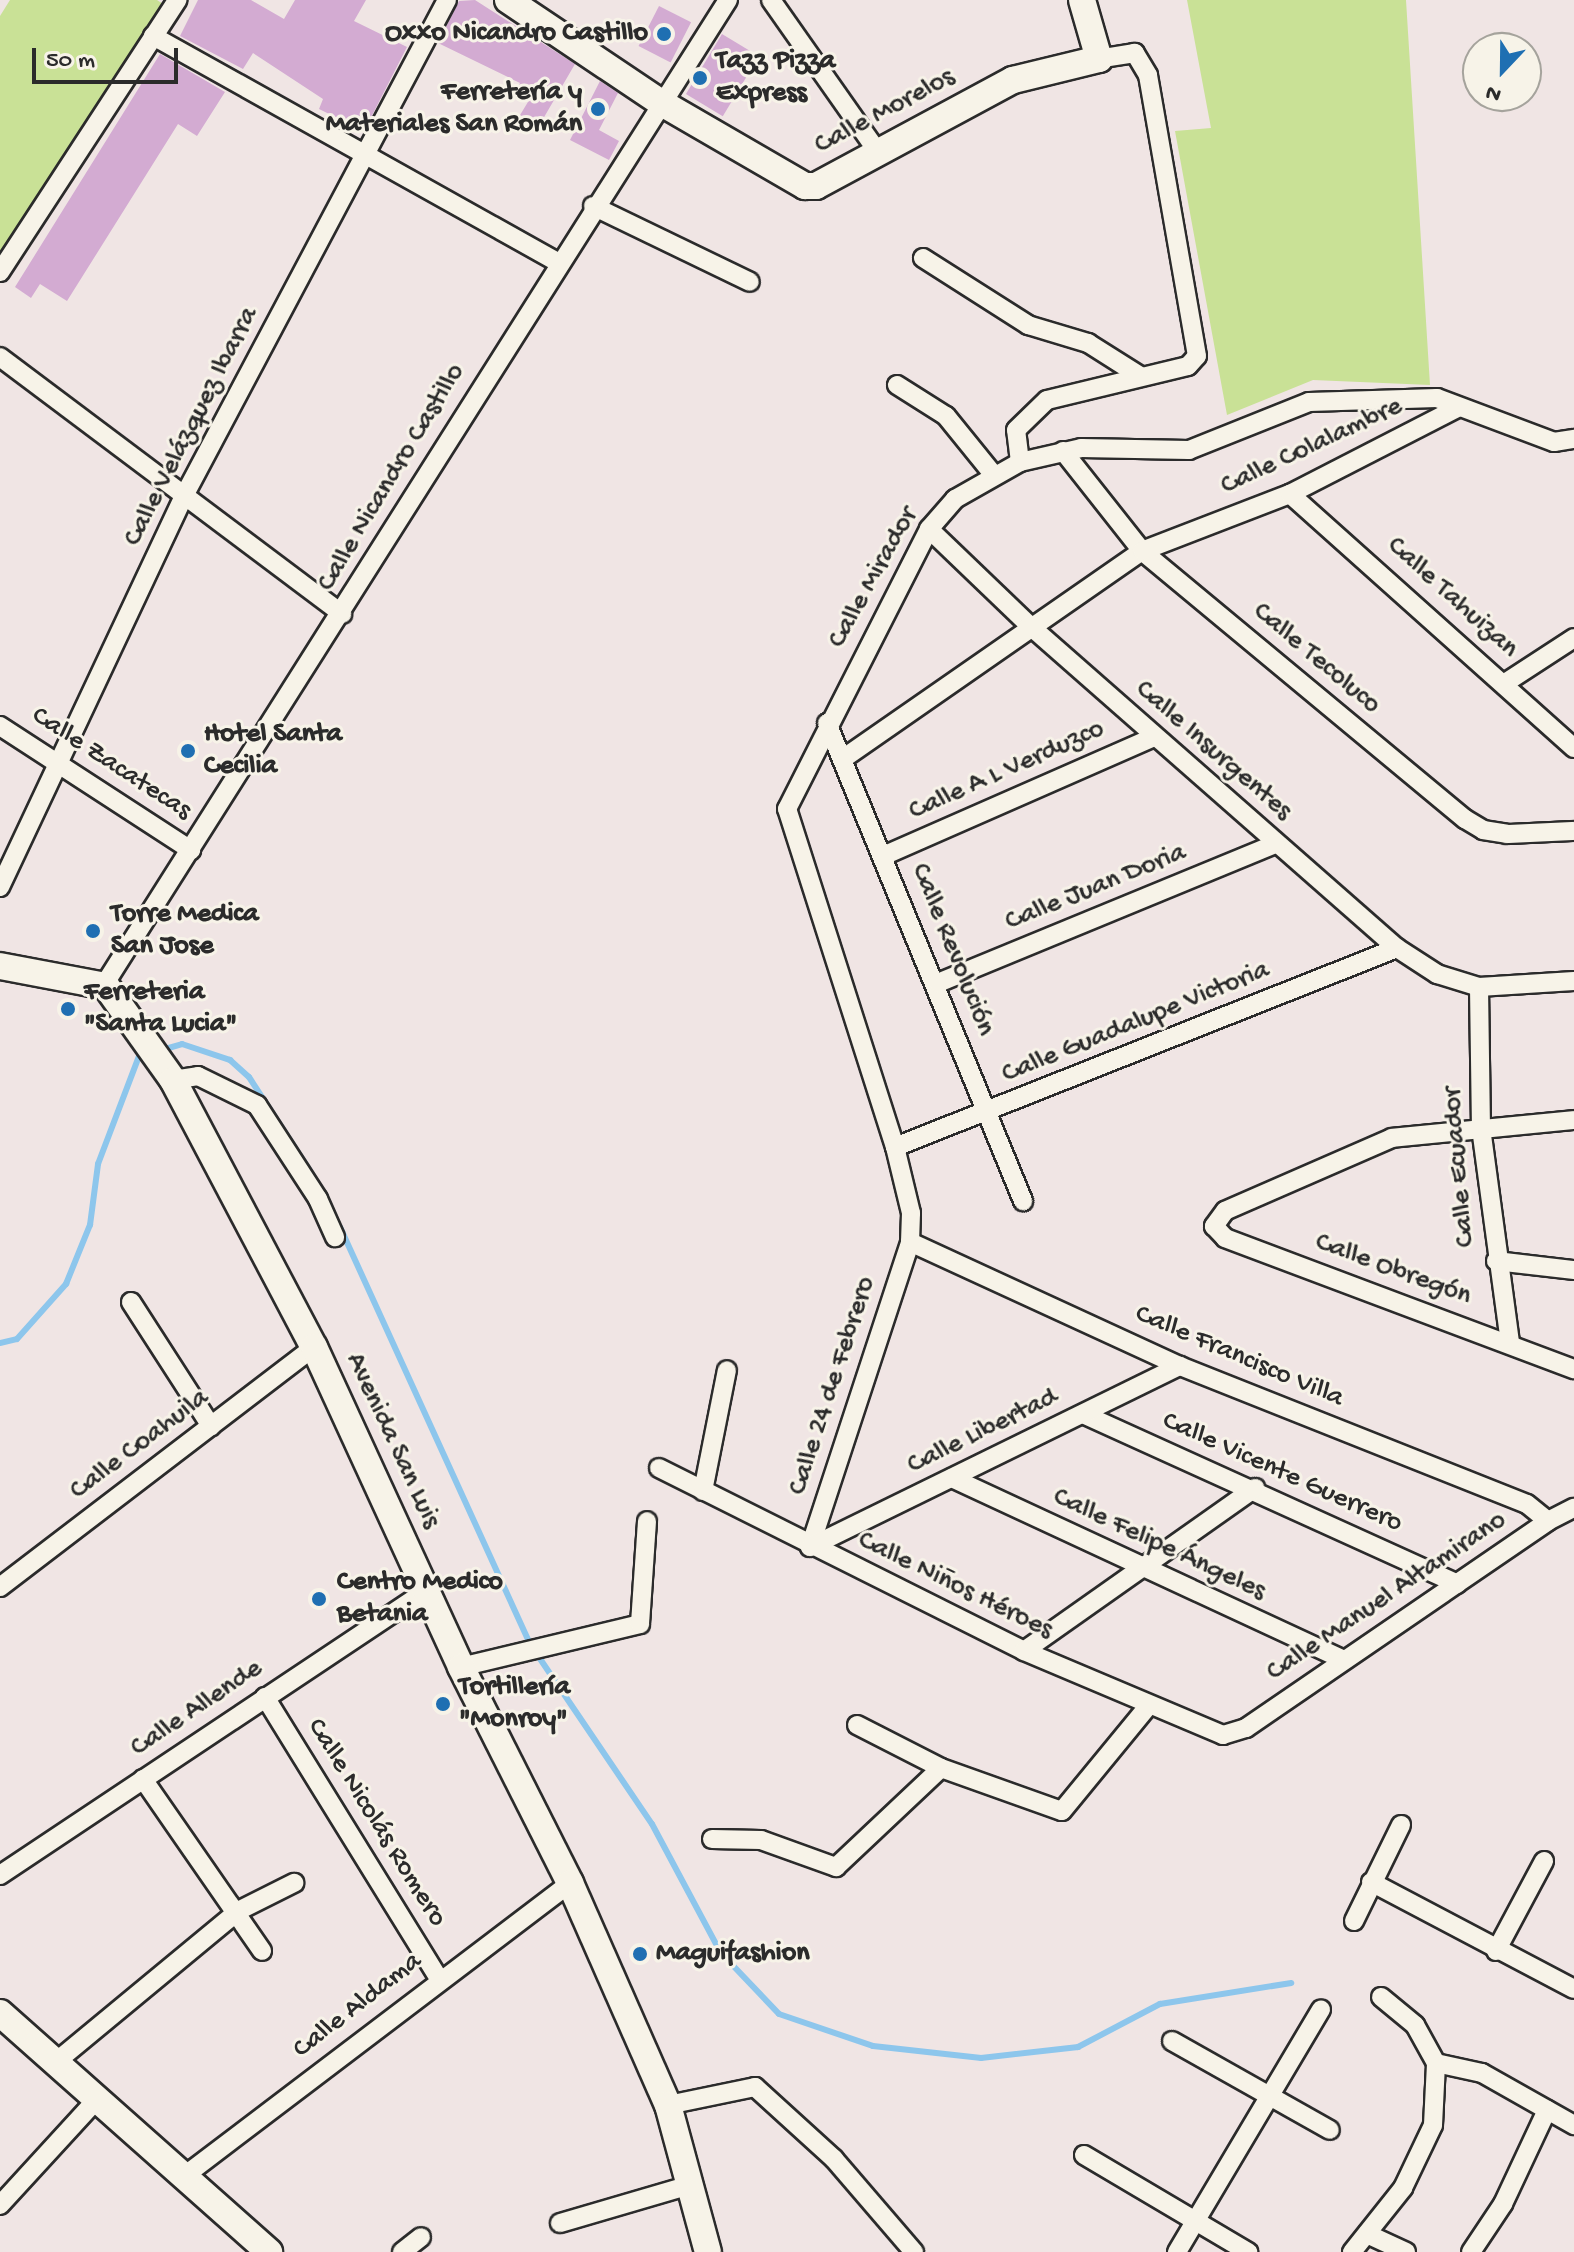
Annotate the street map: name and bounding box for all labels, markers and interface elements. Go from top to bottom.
place label: Oxxo Nicandro Castillo [385,17,648,51]
marker: Oxxo Nicandro Castillo [655,25,673,43]
scale bar [36,32,182,82]
north arrow [1462,32,1542,112]
place label: Tazz Pizza Express [716,45,835,111]
text: 50 m [46,47,95,76]
street label: Calle Morelos [809,61,961,163]
marker: Tazz Pizza Express [691,69,709,87]
place label: Ferretería y Materiales San Román [326,76,582,142]
text: N [1482,78,1505,107]
marker: Ferretería y Materiales San Román [589,100,607,118]
street label: Calle Velázquez Ibarra [117,302,267,552]
street label: Calle Nicandro Castillo [311,358,473,598]
street label: Calle Colalambre [1216,390,1408,504]
street label: Calle Mirador [822,502,926,654]
street label: Calle Tahuizan [1379,530,1525,666]
street label: Calle Tecoluco [1245,596,1387,722]
street label: Calle Insurgentes [1127,674,1299,828]
street label: Calle Zacatecas [25,700,197,828]
street label: Calle A L Verduzco [904,713,1110,829]
place label: Hotel Santa Cecilia [204,718,342,784]
marker: Hotel Santa Cecilia [179,742,197,760]
street label: Calle Juan Doria [1001,836,1191,940]
street label: Calle Revolución [902,859,1002,1041]
place label: Torre Medica San Jose [111,898,259,964]
marker: Torre Medica San Jose [82,920,104,942]
street label: Calle Guadalupe Victoria [997,954,1275,1092]
place label: Ferreteria "Santa Lucia" [84,976,237,1042]
marker: Ferreteria "Santa Lucia" [59,1000,77,1018]
street label: Calle Ecuador [1436,1086,1484,1248]
street label: Calle Obregón [1310,1226,1476,1314]
street label: Calle 24 de Febrero [782,1273,884,1499]
street label: Calle Francisco Villa [1130,1298,1348,1416]
street label: Avenida San Luis [337,1348,447,1534]
street label: Calle Libertad [902,1381,1064,1483]
street label: Calle Coahuila [64,1382,216,1508]
street label: Calle Vicente Guerrero [1157,1405,1407,1541]
street label: Calle Felipe Ángeles [1047,1481,1271,1609]
street label: Calle Manuel Altamirano [1261,1504,1513,1690]
street label: Calle Niños Héroes [852,1524,1058,1648]
place label: Centro Medico Betania [337,1566,503,1632]
marker: Centro Medico Betania [308,1588,330,1610]
street label: Calle Allende [125,1653,269,1765]
place label: Tortillería "Monroy" [459,1671,570,1737]
marker: Tortillería "Monroy" [434,1695,452,1713]
street label: Calle Nicolás Romero [298,1713,454,1933]
place label: Maguifashion [656,1937,809,1971]
street label: Calle Aldama [287,1945,429,2067]
marker: Maguifashion [631,1945,649,1963]

